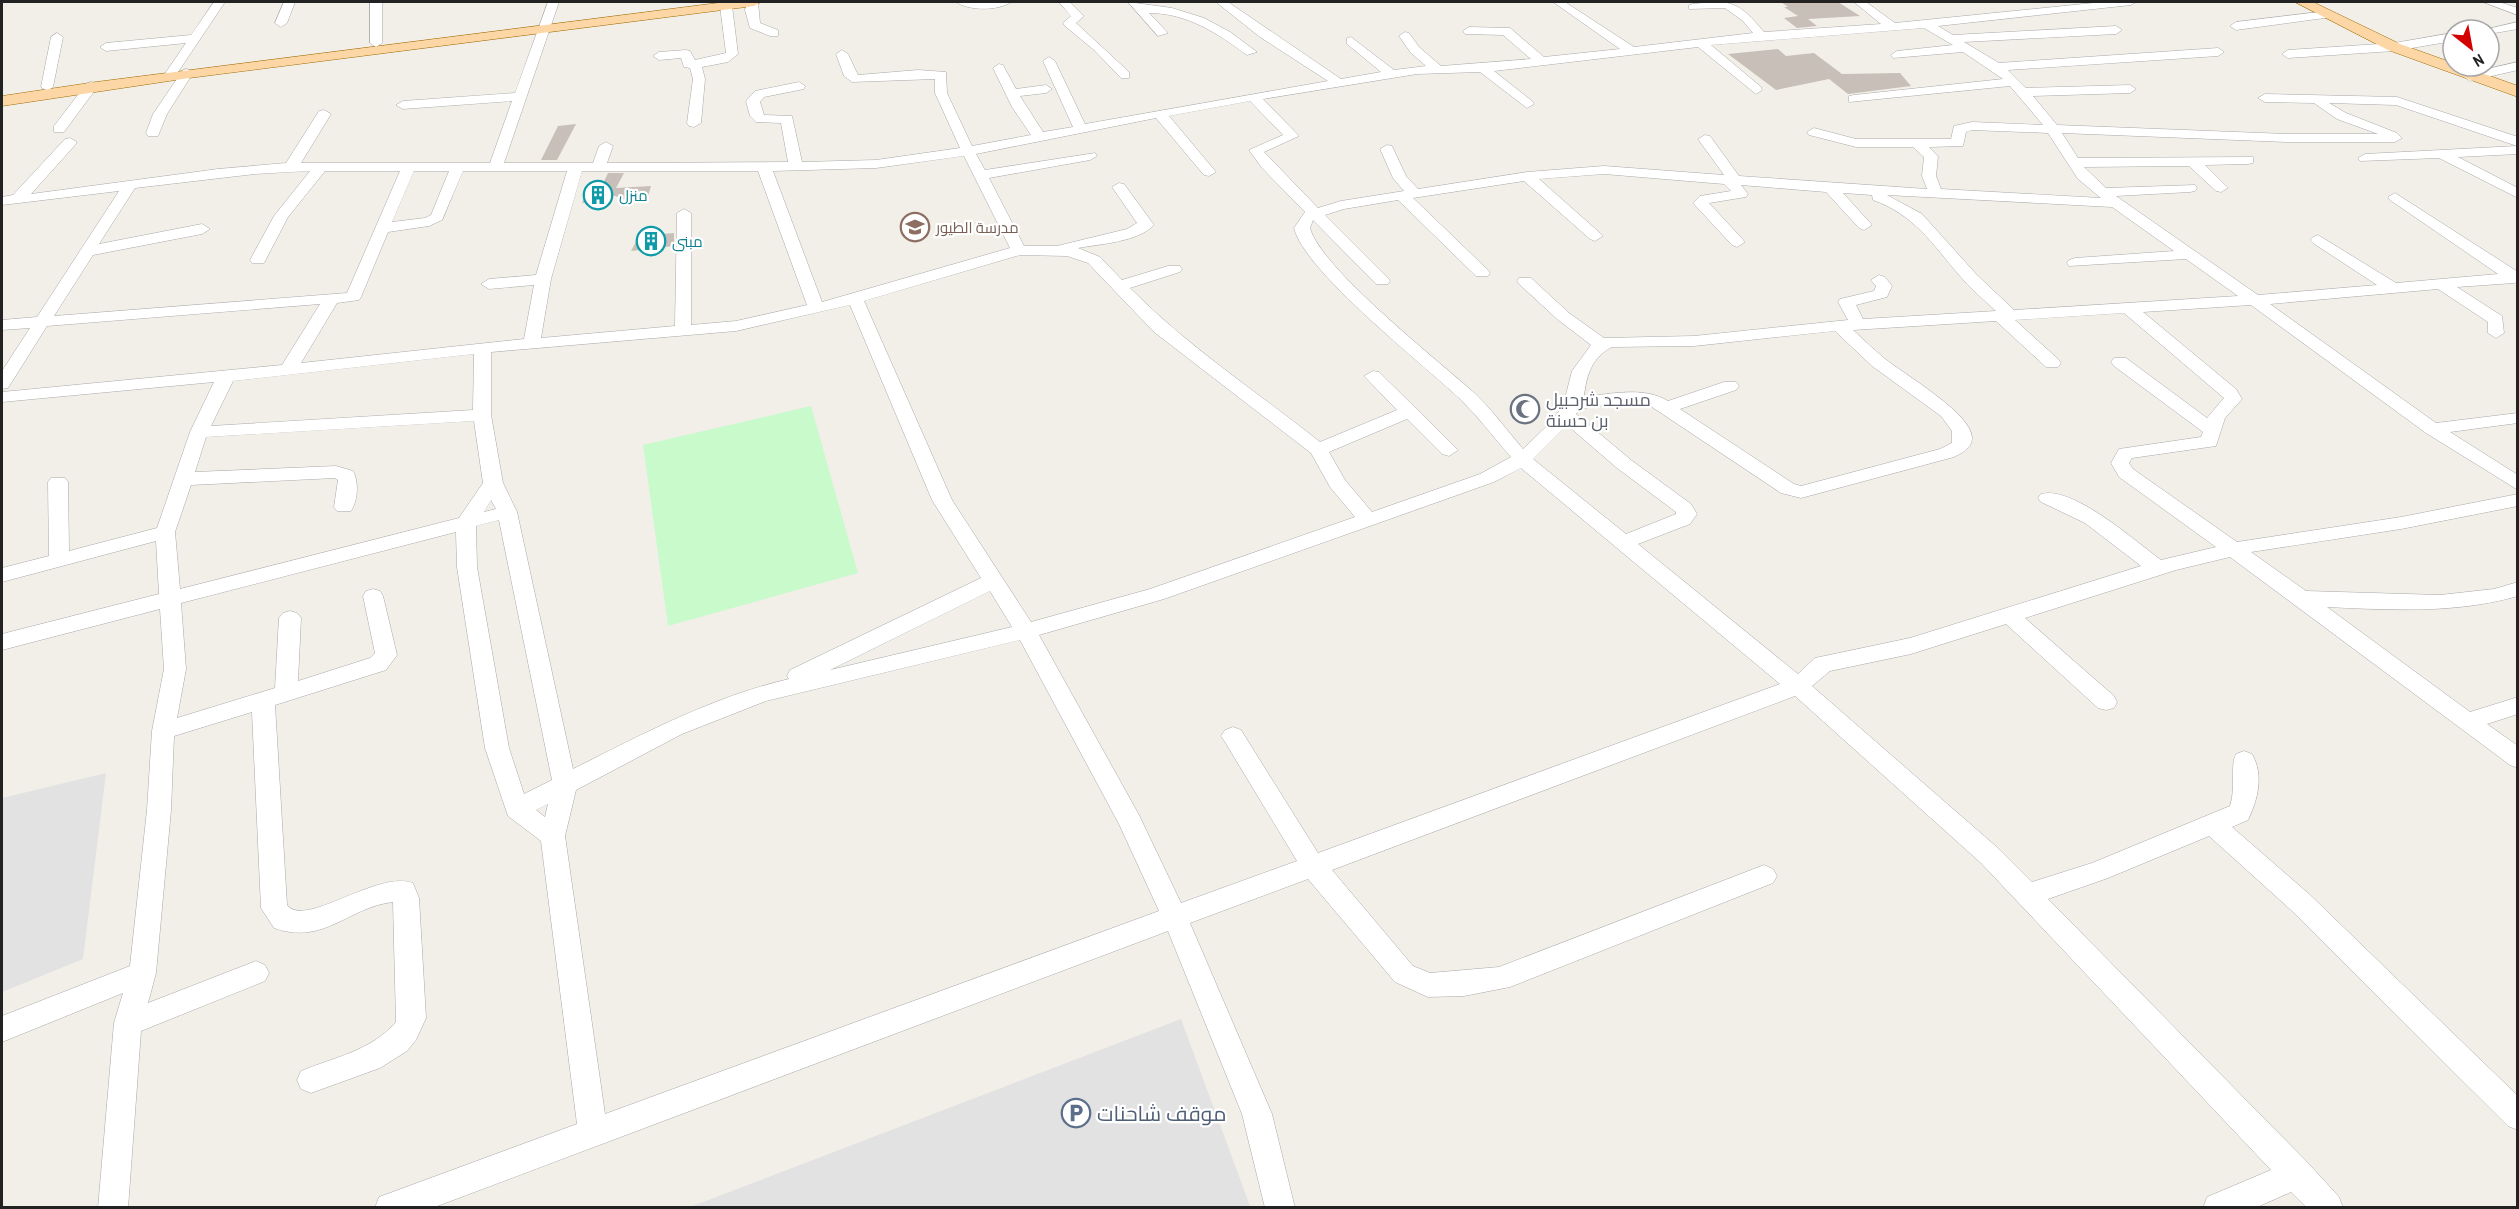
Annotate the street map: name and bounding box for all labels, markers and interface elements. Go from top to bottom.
north arrow [2441,18,2501,78]
text: N [2469,49,2488,73]
building icon: منزل [582,179,614,211]
place label: منزل [619,185,648,206]
school or university icon: مدرسة الطيور [899,211,931,243]
place label: مدرسة الطيور [935,217,1019,238]
building icon: مبنى [635,225,667,257]
place label: مبنى [672,231,703,252]
place label: مسجد شرحبيل بن حسنة [1546,387,1651,433]
mosque icon: مسجد شرحبيل بن حسنة [1509,393,1541,425]
parking icon: موقف شاحنات [1060,1097,1092,1129]
place label: موقف شاحنات [1097,1099,1227,1128]

